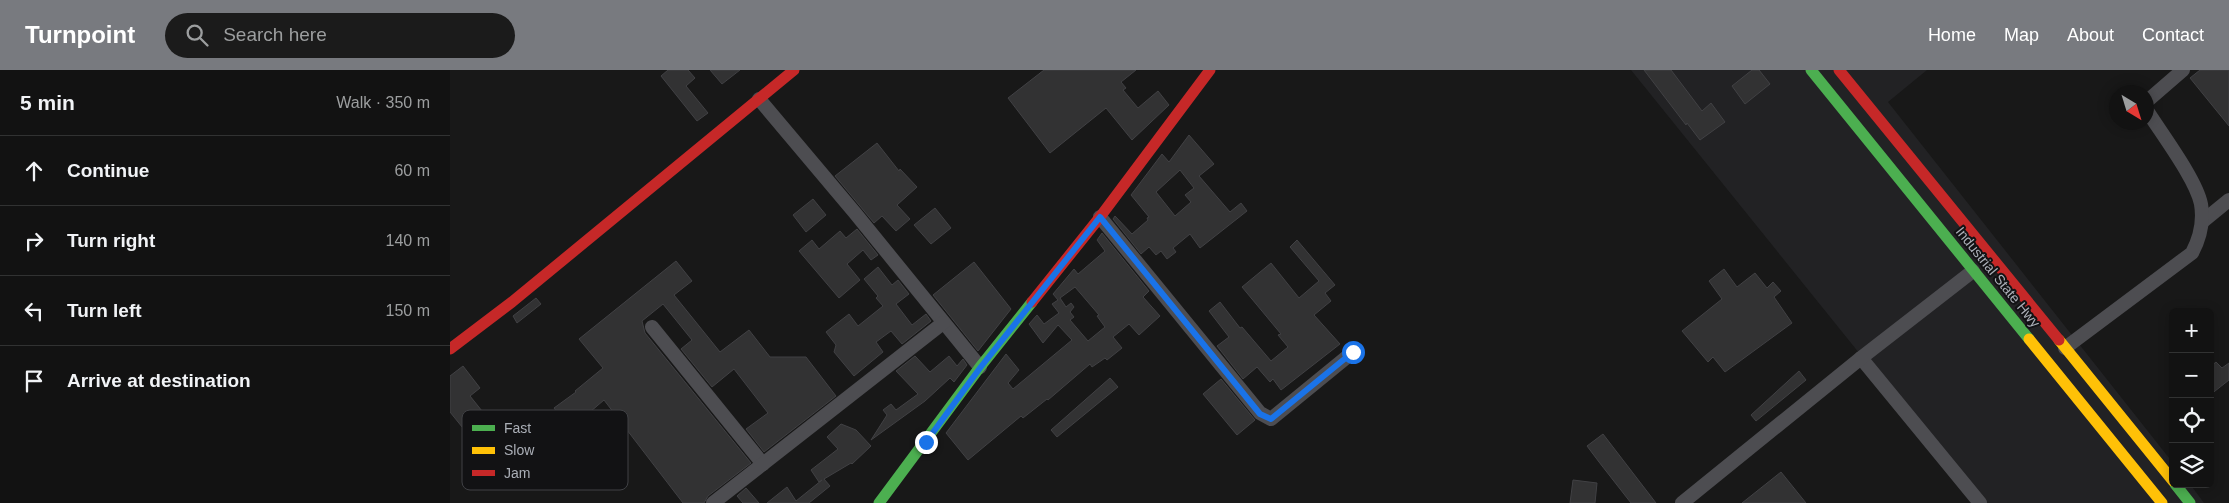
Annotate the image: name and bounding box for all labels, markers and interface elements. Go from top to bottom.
search box [165,13,515,58]
text: Turnpoint [25,21,135,48]
icon: search [183,21,211,49]
text: Search here [223,24,327,45]
text: Home [1928,25,1976,45]
text: Map [2004,25,2039,45]
text: About [2067,25,2114,45]
text: Contact [2142,25,2204,45]
north arrow [2109,85,2154,130]
text: 5 min [20,91,75,114]
text: Walk · 350 m [336,94,430,111]
icon: ahead [20,157,48,185]
text: Continue [67,160,149,181]
text: 60 m [394,162,430,179]
street label: Industrial State Hwy [1953,224,2043,330]
icon: right [20,227,48,255]
text: Turn right [67,230,155,251]
text: 140 m [386,232,430,249]
icon: left [20,297,48,325]
text: Turn left [67,300,142,321]
text: 150 m [386,302,430,319]
map controls [2169,308,2214,488]
button: + [2169,308,2214,353]
route start [1342,341,1365,364]
button: − [2169,353,2214,398]
icon: arrive [20,367,48,395]
text: Arrive at destination [67,370,251,391]
button: locate [2169,398,2214,443]
legend [462,410,628,490]
text: Fast [504,420,531,436]
route end [915,431,938,454]
text: Slow [504,442,535,458]
button: layers [2169,443,2214,488]
text: Jam [504,465,530,481]

